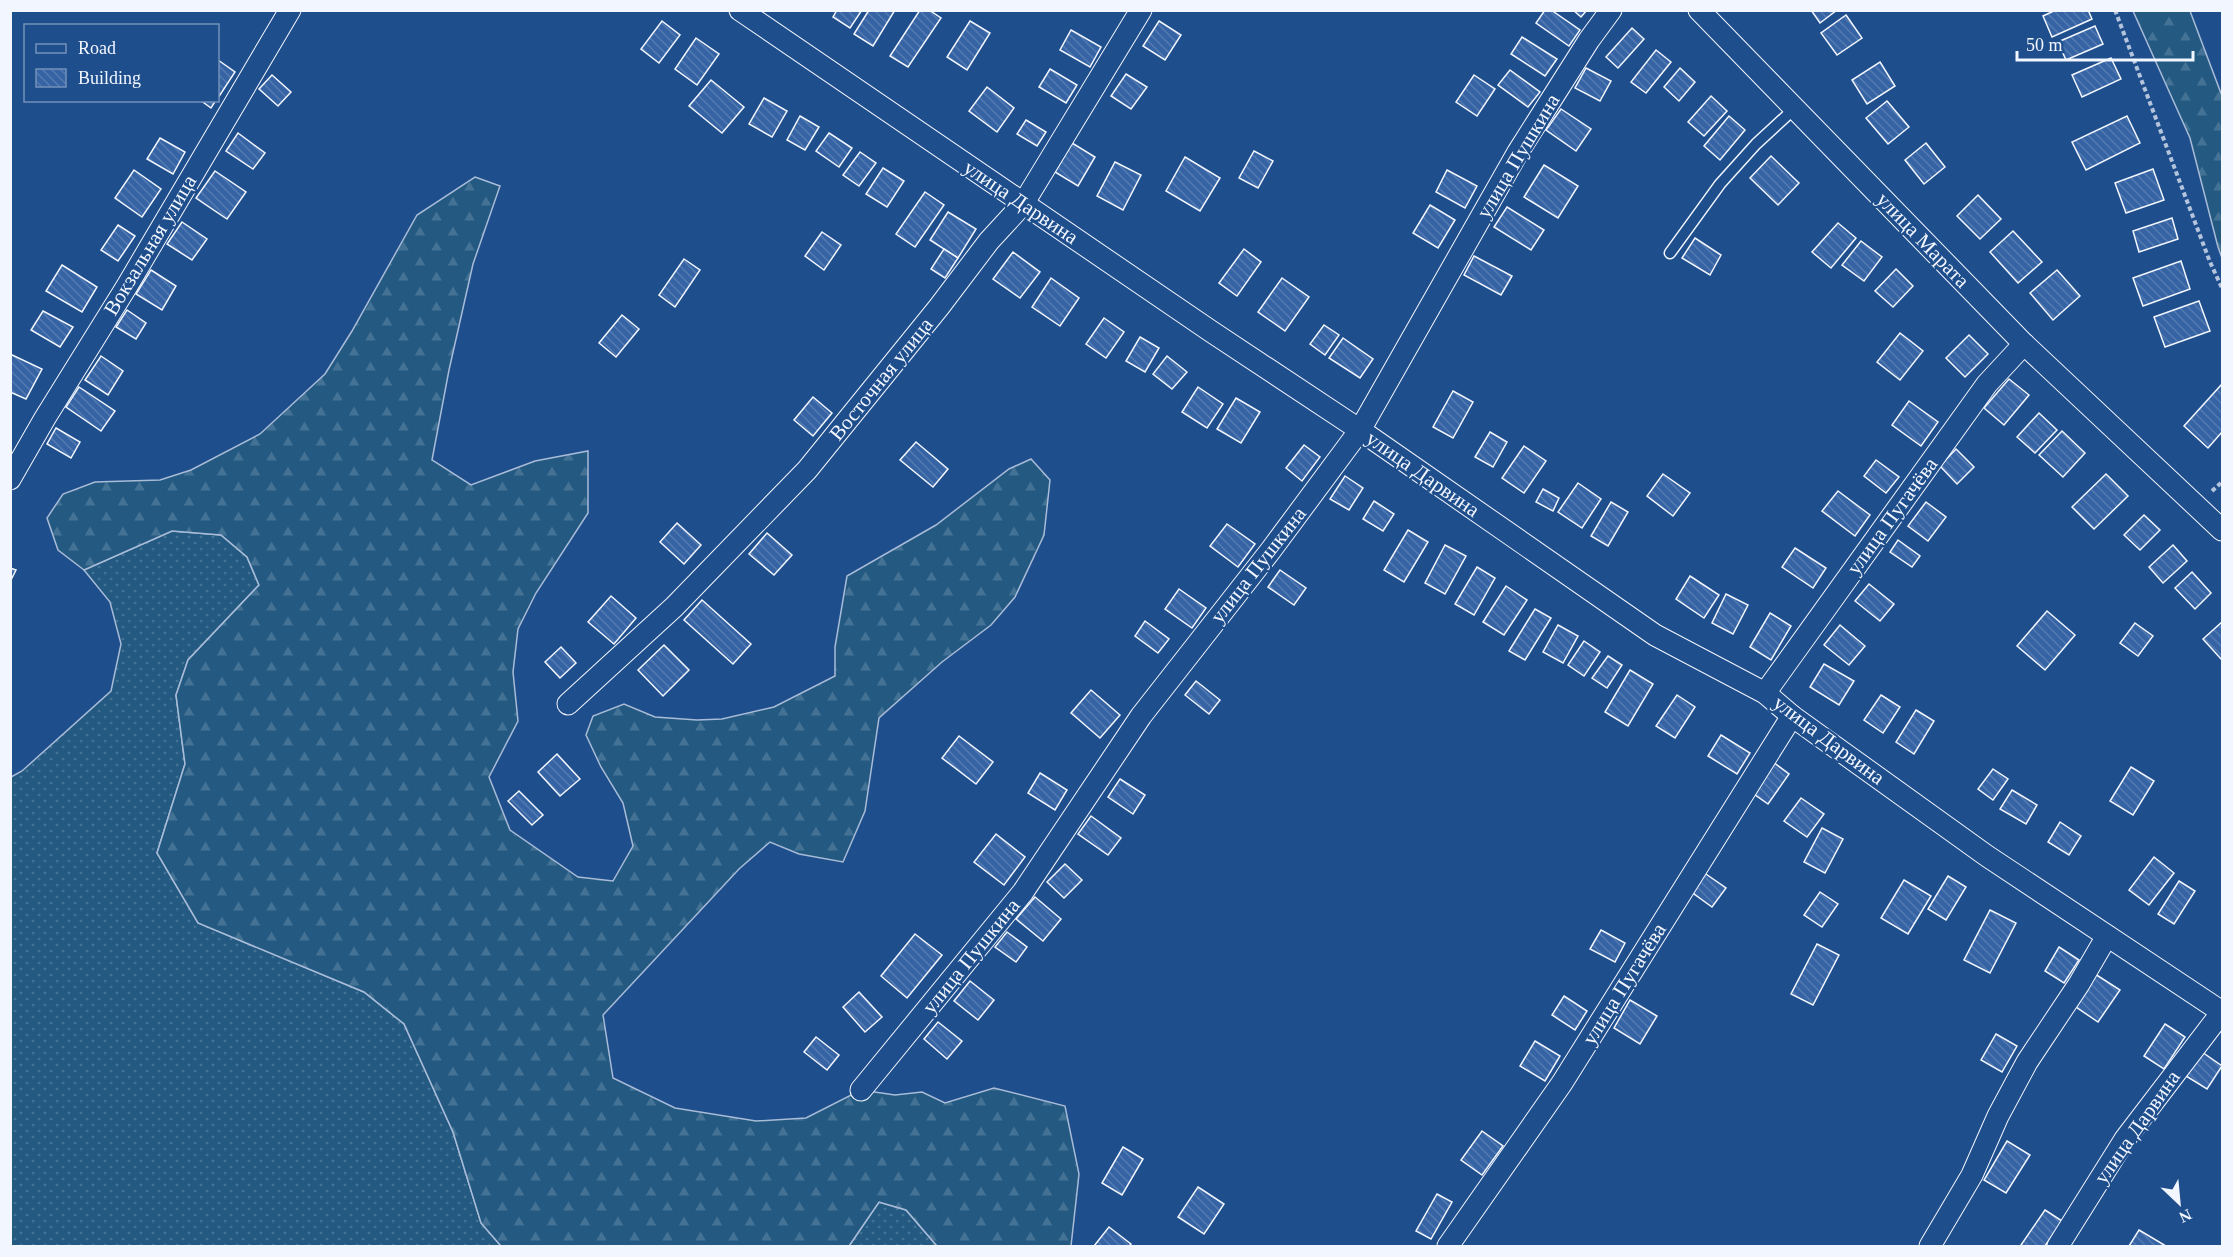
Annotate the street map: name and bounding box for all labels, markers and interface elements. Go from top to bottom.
legend [24,24,219,102]
scale bar [2017,24,2192,62]
text: 50 m [2026,35,2063,55]
text: Road [78,38,116,58]
text: Building [78,68,141,88]
street label: улица Пушкина [1471,89,1565,223]
street label: улица Дарвина [959,155,1083,250]
street label: Вокзальная улица [99,170,202,320]
street label: улица Марата [1872,187,1975,293]
street label: Восточная улица [824,312,938,445]
street label: улица Дарвина [1362,426,1485,522]
street label: улица Пугачёва [1842,452,1943,579]
street label: улица Пушкина [1205,502,1311,628]
street label: улица Дарвина [1769,690,1890,790]
street label: улица Пушкина [917,893,1025,1018]
street label: улица Пугачёва [1577,918,1671,1049]
street label: улица Дарвина [2089,1065,2185,1188]
north arrow [2149,1173,2209,1233]
text: N [2176,1206,2194,1226]

